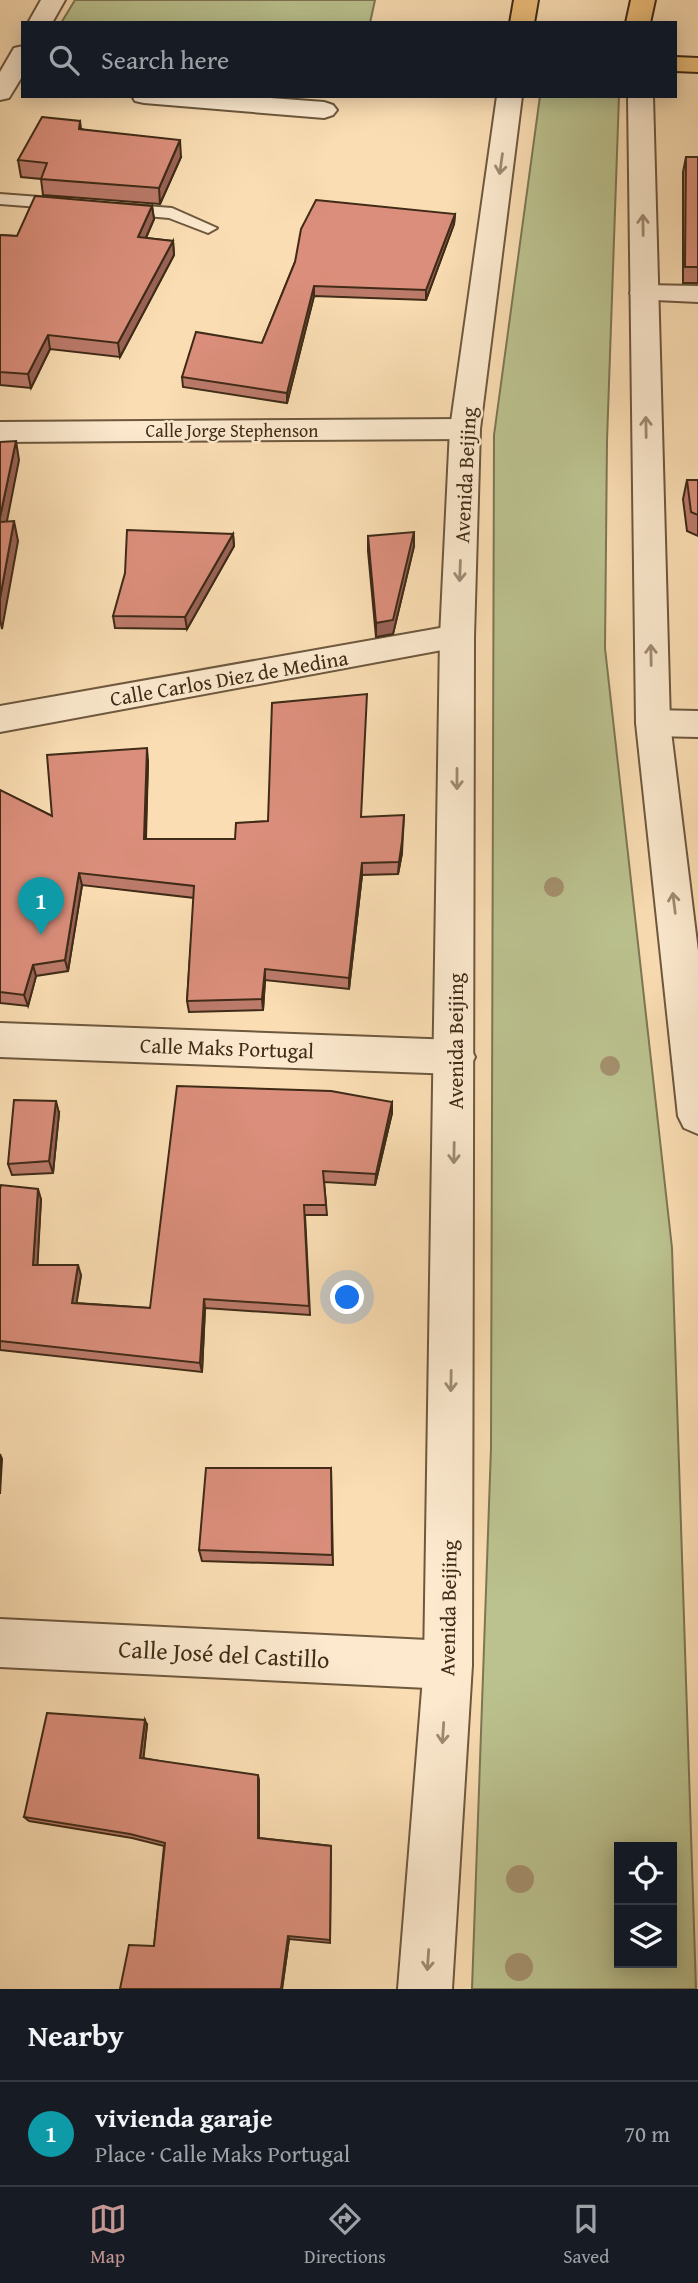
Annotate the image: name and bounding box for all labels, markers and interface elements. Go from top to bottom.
search box [21,21,677,98]
text: Search here [101,40,229,79]
icon: search [45,41,83,79]
one-way arrow [494,152,507,175]
one-way arrow [636,213,650,236]
street label: Avenida Beijing [446,406,484,544]
one-way arrow [639,416,653,439]
street label: Calle Jorge Stephenson [146,417,318,444]
one-way arrow [453,559,466,582]
street label: Calle Carlos Diez de Medina [108,642,350,714]
one-way arrow [645,644,658,667]
one-way arrow [450,767,464,790]
pin: 1 [18,877,64,935]
one-way arrow [667,892,680,914]
street label: Avenida Beijing [440,972,471,1109]
street label: Calle Maks Portugal [139,1029,315,1067]
one-way arrow [447,1141,460,1164]
your location [330,1280,364,1314]
one-way arrow [444,1369,458,1392]
street label: Avenida Beijing [431,1539,465,1676]
street label: Calle José del Castillo [118,1631,330,1677]
one-way arrow [437,1721,450,1744]
map controls [614,1842,677,1968]
button: locate [614,1842,677,1905]
button: layers [614,1905,677,1968]
one-way arrow [421,1948,434,1971]
text: Nearby [28,2013,124,2057]
text: vivienda garaje [95,2098,272,2137]
text: 1 [45,2117,57,2150]
text: 70 m [624,2117,670,2150]
text: Place · Calle Maks Portugal [95,2137,350,2170]
tab: Map [89,2200,127,2270]
tab: Directions [304,2200,386,2270]
tab: Saved [563,2200,609,2270]

